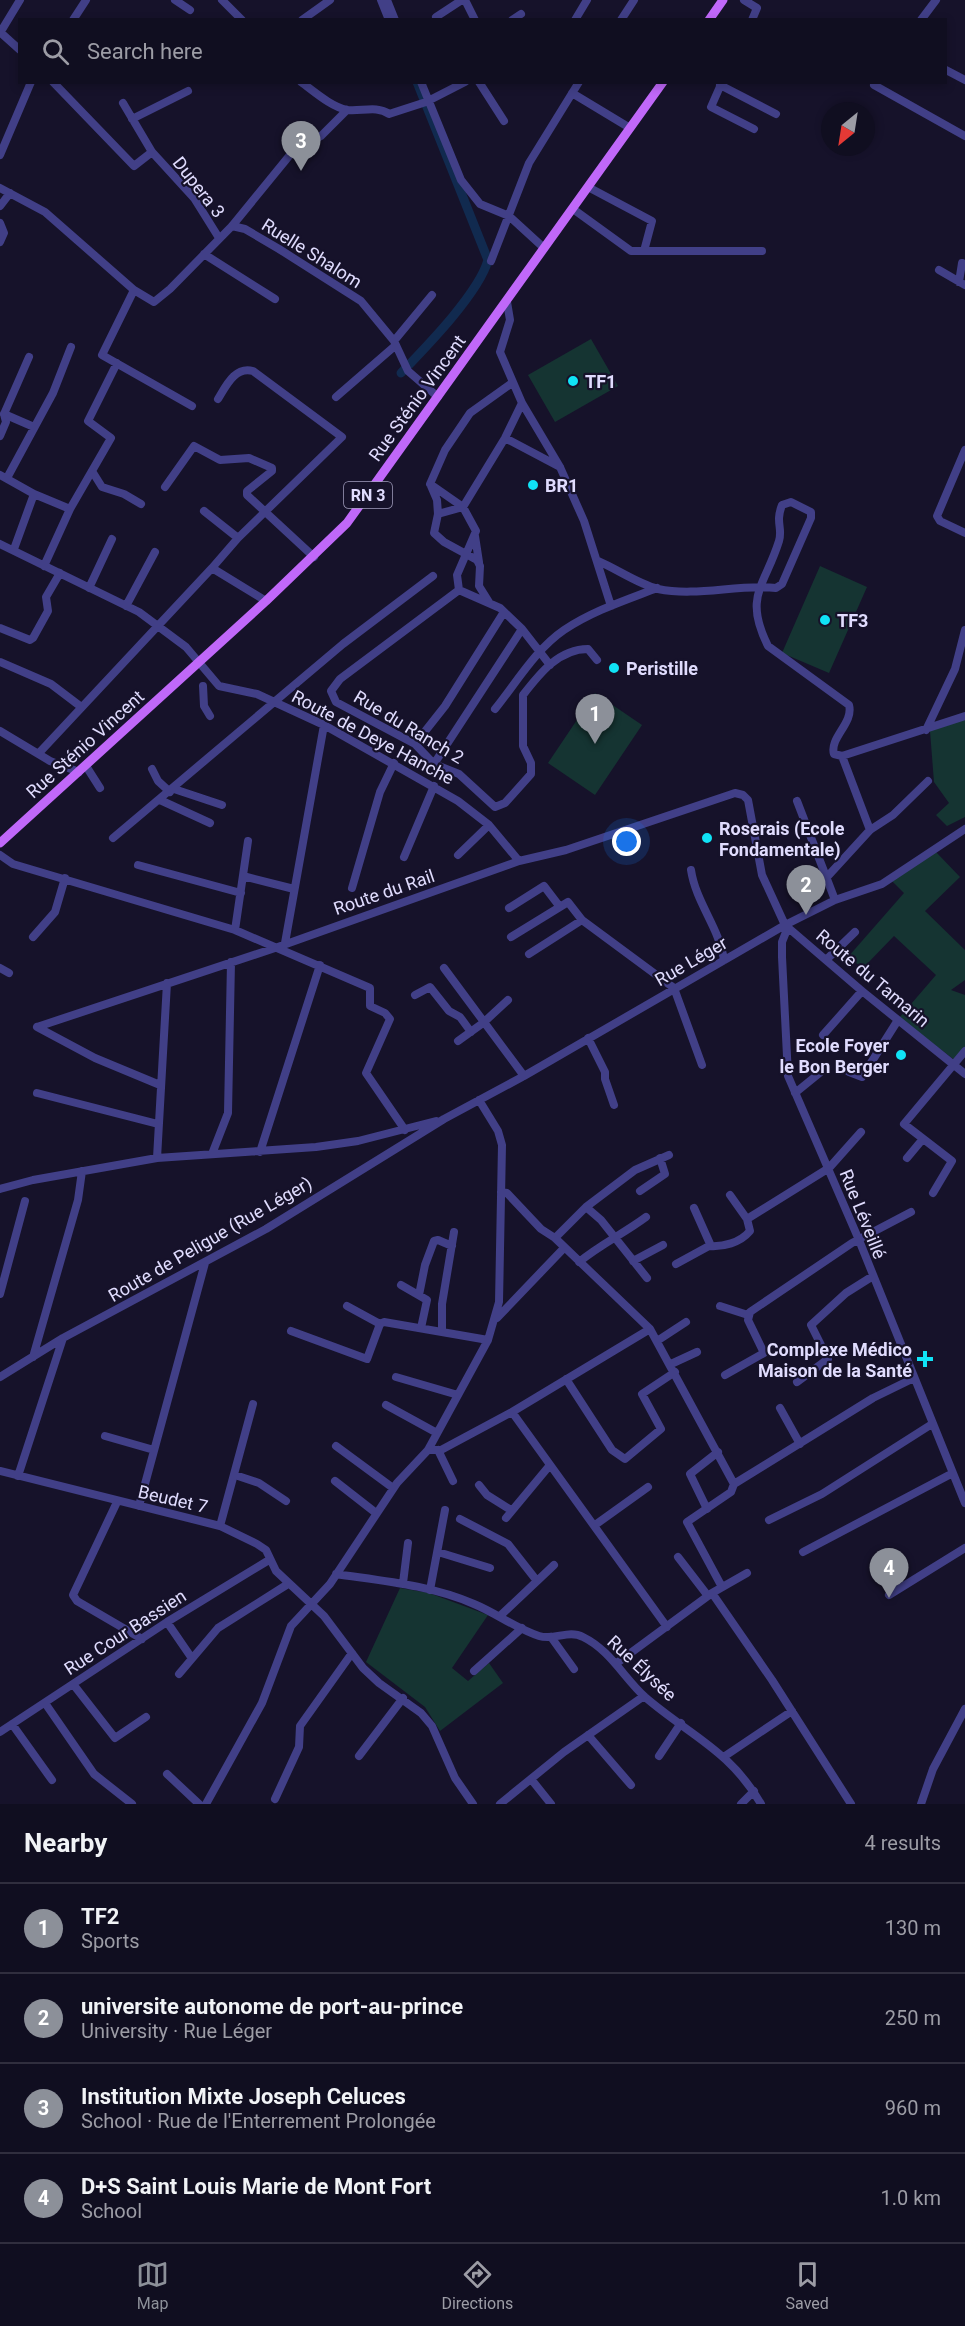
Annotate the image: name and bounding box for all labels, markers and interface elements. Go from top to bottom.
search box [18,18,947,84]
icon: search [39,35,72,68]
text: Search here [87,39,203,64]
north arrow [821,102,875,156]
pin: 3 [282,122,320,171]
street label: Dupera 3 [169,152,229,222]
street label: Ruelle Shalom [258,214,366,292]
street label: Rue Sténio Vincent [364,331,470,465]
place label: TF1 [585,371,616,392]
marker: TF1 [566,374,580,388]
place label: BR1 [545,475,578,496]
marker: BR1 [526,478,540,492]
road number: RN 3 [344,482,392,508]
place label: TF3 [837,610,868,631]
marker: TF3 [818,613,832,627]
place label: Peristille [626,658,698,679]
marker: Peristille [607,661,621,675]
street label: Route de Deye Hanche [288,685,458,789]
street label: Rue Sténio Vincent [22,686,148,802]
street label: Rue du Ranch 2 [350,686,468,768]
pin: 1 [576,694,614,744]
place label: Roserais (Ecole Fondamentale) [719,818,845,861]
your location [612,827,641,856]
marker: Roserais (Ecole Fondamentale) [700,831,714,845]
street label: Route du Rail [331,865,437,919]
pin: 2 [786,866,826,915]
street label: Route du Tamarin [812,925,934,1031]
street label: Rue Léger [651,932,731,990]
place label: Ecole Foyer le Bon Berger [780,1035,889,1077]
marker: Ecole Foyer le Bon Berger [894,1048,908,1062]
street label: Rue Léveillé [835,1166,891,1262]
street label: Route de Peligue (Rue Léger) [105,1172,316,1307]
place label: Complexe Médico Maison de la Santé [758,1339,912,1381]
marker: Complexe Médico Maison de la Santé [916,1350,934,1368]
street label: Beudet 7 [136,1481,210,1517]
pin: 4 [870,1548,908,1598]
street label: Rue Cour Bassien [60,1585,190,1679]
street label: Rue Élysée [603,1631,681,1705]
text: Nearby [24,1828,107,1858]
text: 4 results [865,1831,941,1855]
text: TF2 [81,1904,119,1929]
text: 1 [38,1916,49,1940]
text: 130 m [885,1916,941,1940]
text: Sports [81,1929,140,1953]
text: universite autonome de port-au-prince [81,1994,463,2019]
text: 2 [38,2006,49,2030]
text: 250 m [885,2006,941,2030]
text: University · Rue Léger [81,2019,272,2043]
text: Institution Mixte Joseph Celuces [81,2084,406,2109]
text: 3 [38,2096,49,2120]
text: 960 m [885,2096,941,2120]
text: School · Rue de l'Enterrement Prolongée [81,2109,436,2133]
text: D+S Saint Louis Marie de Mont Fort [81,2174,431,2199]
text: 4 [38,2186,49,2210]
text: 1.0 km [881,2186,941,2210]
text: School [81,2199,142,2223]
tab: Map [136,2258,169,2313]
tab: Directions [441,2258,513,2313]
tab: Saved [786,2258,829,2313]

